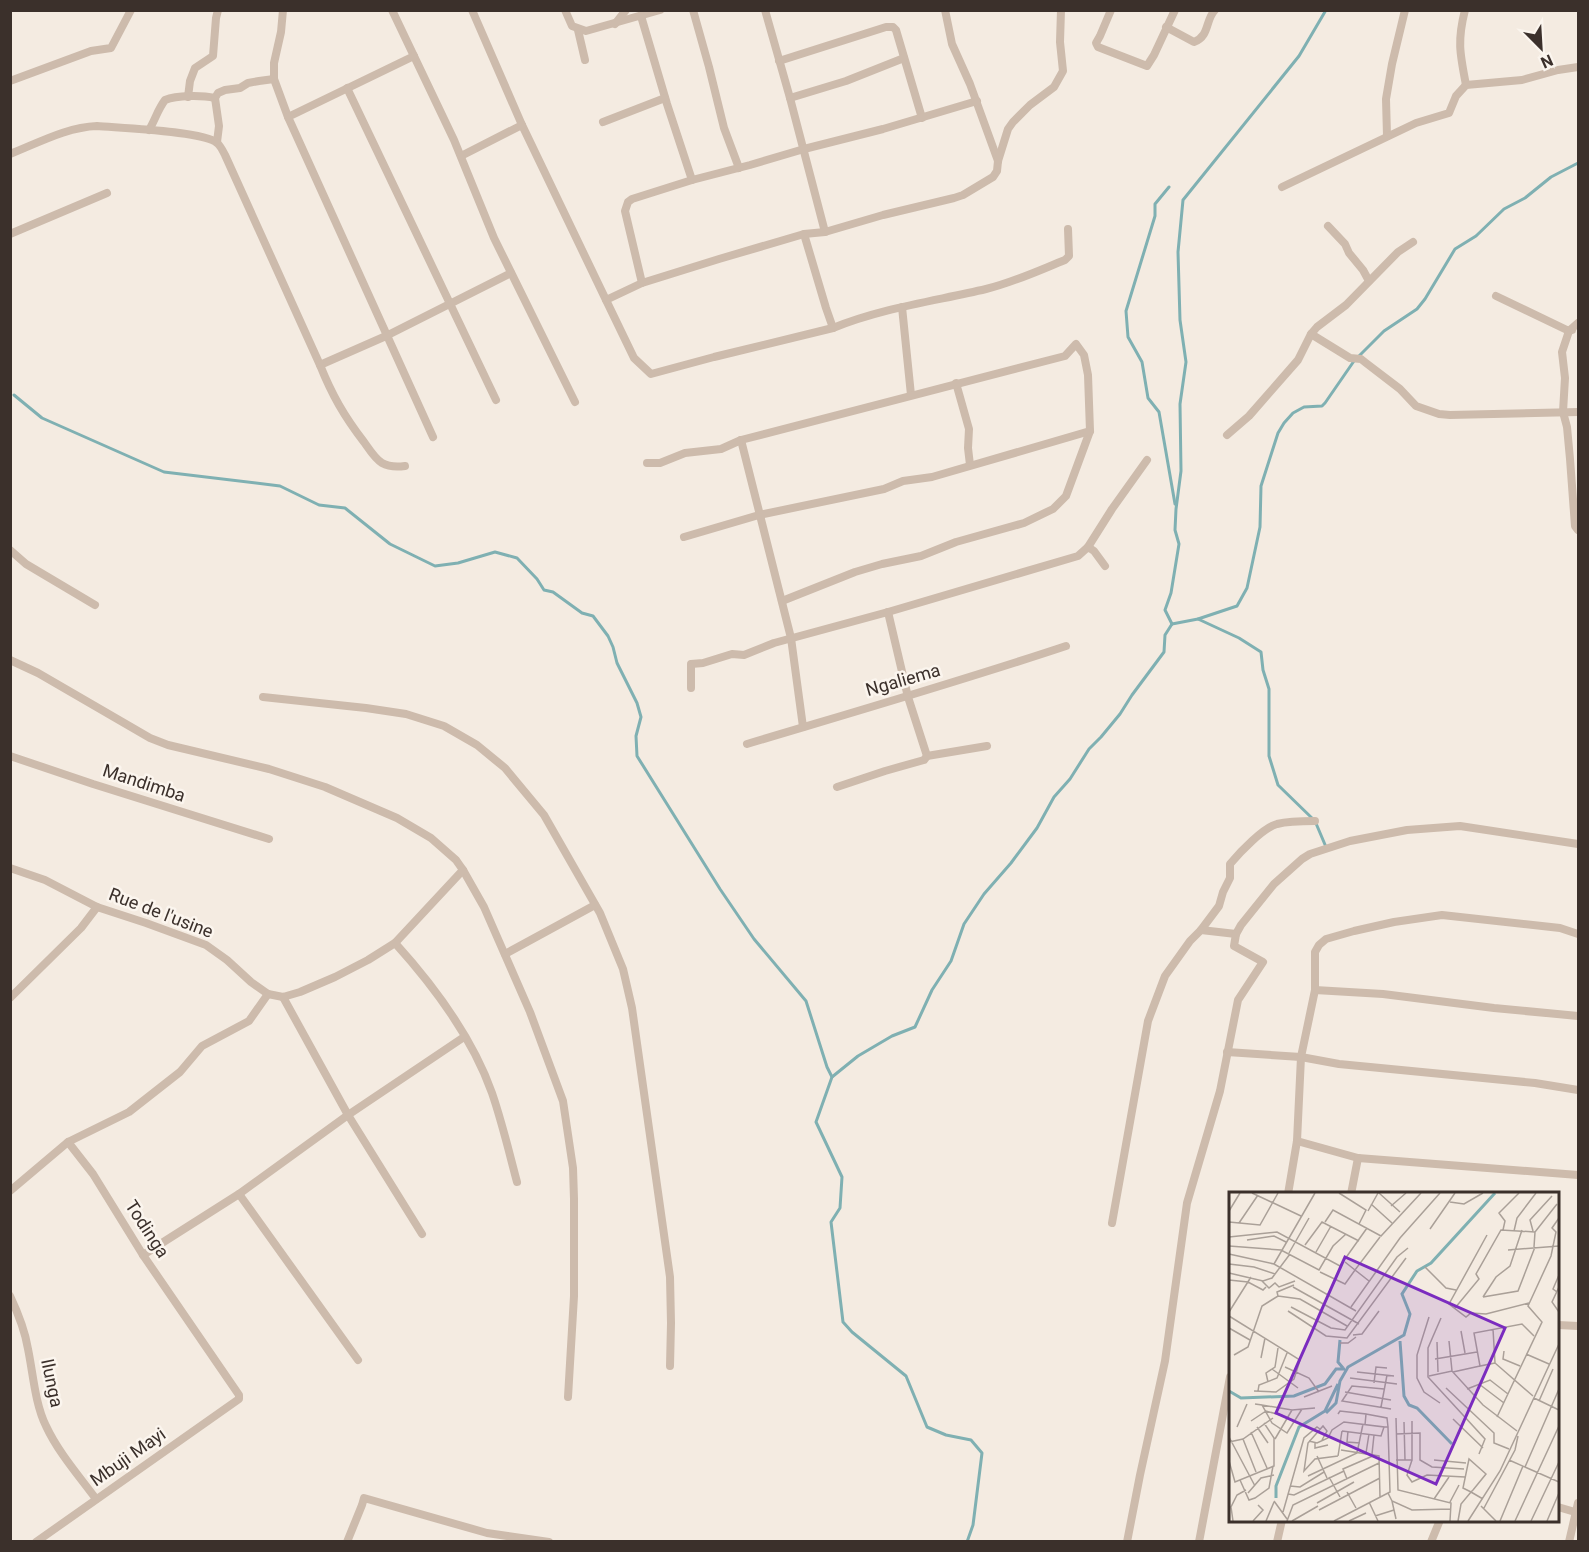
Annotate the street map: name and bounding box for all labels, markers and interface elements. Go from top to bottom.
north arrow [1511,18,1571,78]
text: N [1538,50,1556,72]
street label: Ngaliema [863,659,943,700]
street label: Mandimba [100,759,188,806]
street label: Rue de l'usine [106,883,216,942]
inset map [1229,1192,1559,1522]
street label: Todinga [121,1196,174,1262]
street label: Ilunga [37,1357,68,1409]
street label: Mbuji Mayi [86,1423,169,1490]

